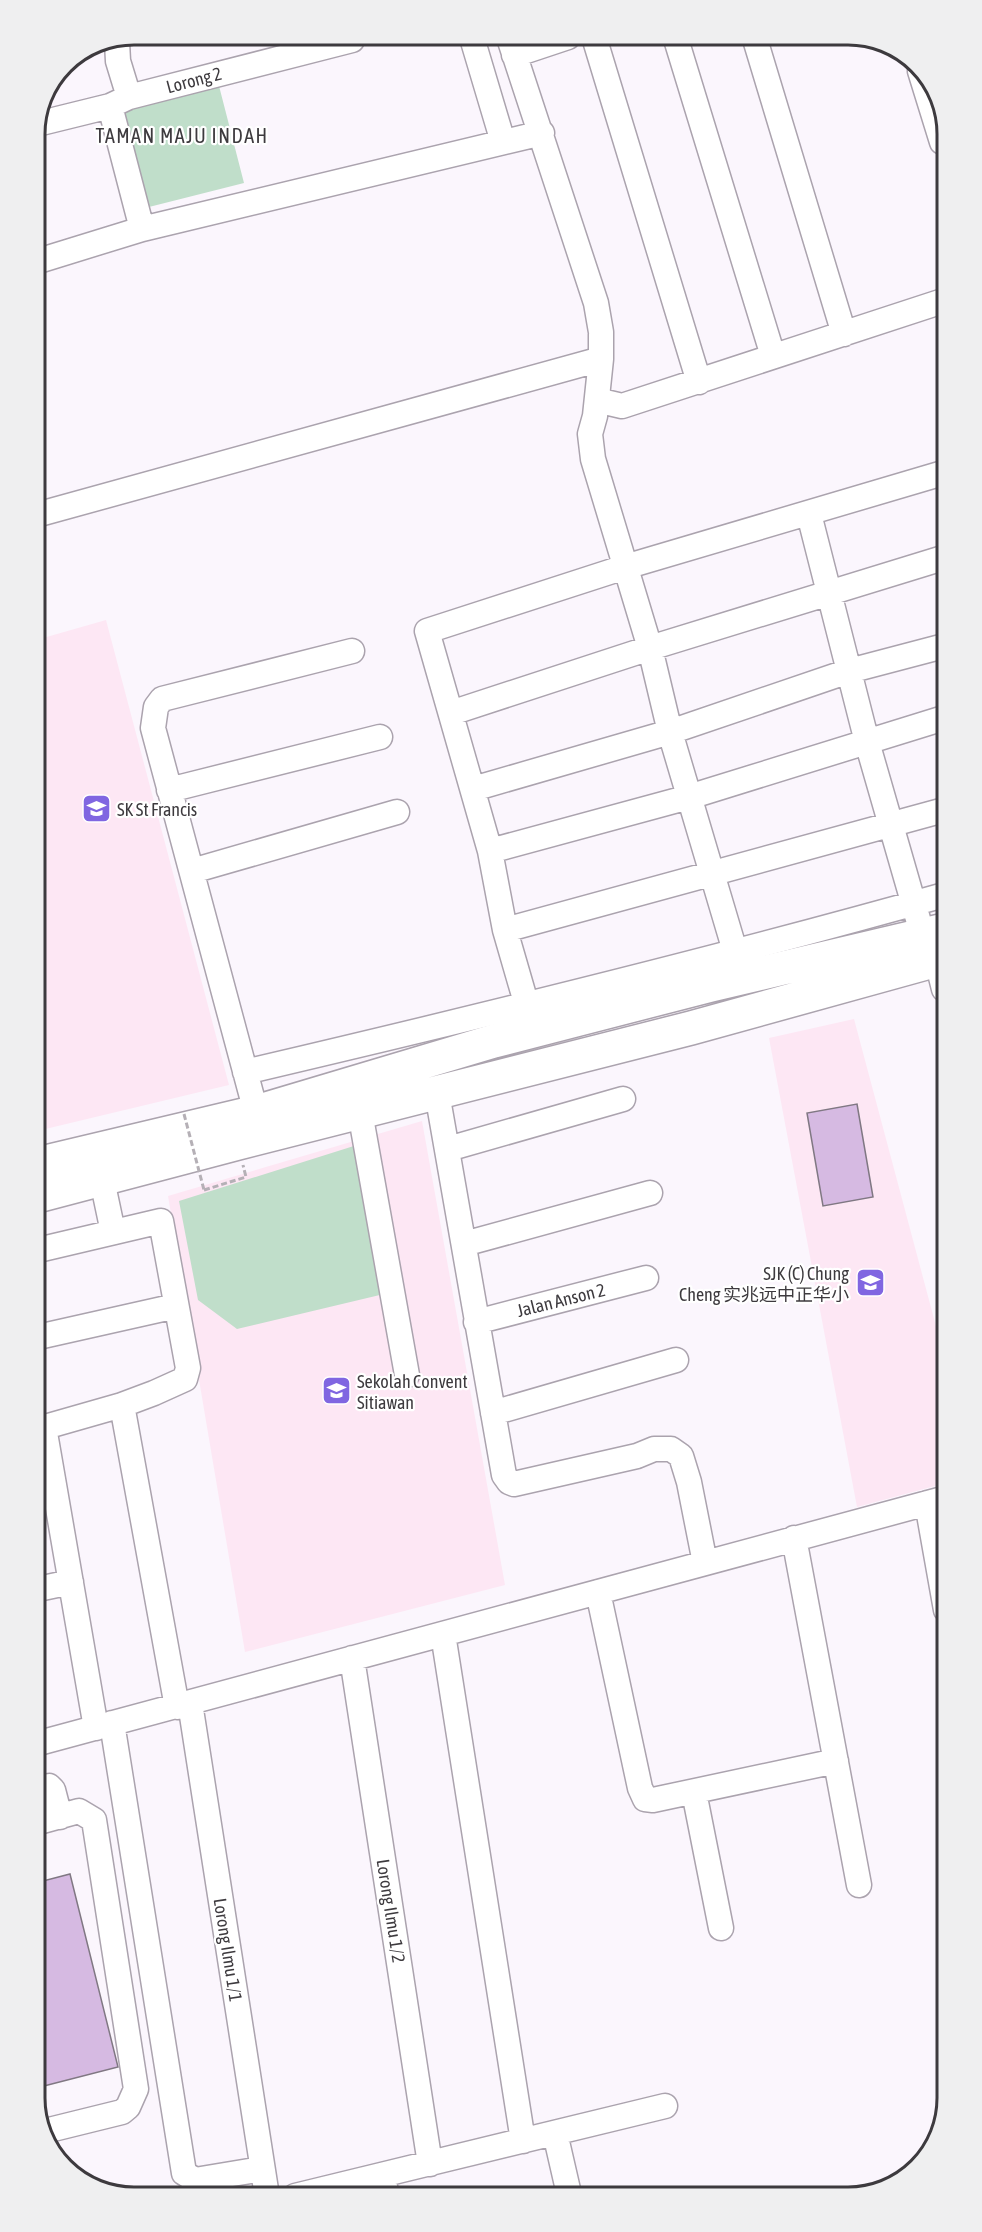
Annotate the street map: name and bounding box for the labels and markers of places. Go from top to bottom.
school or university icon: SK St Francis [80,793,112,825]
place label: SK St Francis [117,799,197,820]
place label: SJK (C) Chung Cheng 实兆远中正华小 [679,1263,849,1305]
school or university icon: SJK (C) Chung Cheng 实兆远中正华小 [854,1267,886,1299]
place label: Sekolah Convent Sitiawan [357,1371,468,1413]
school or university icon: Sekolah Convent Sitiawan [320,1375,352,1407]

